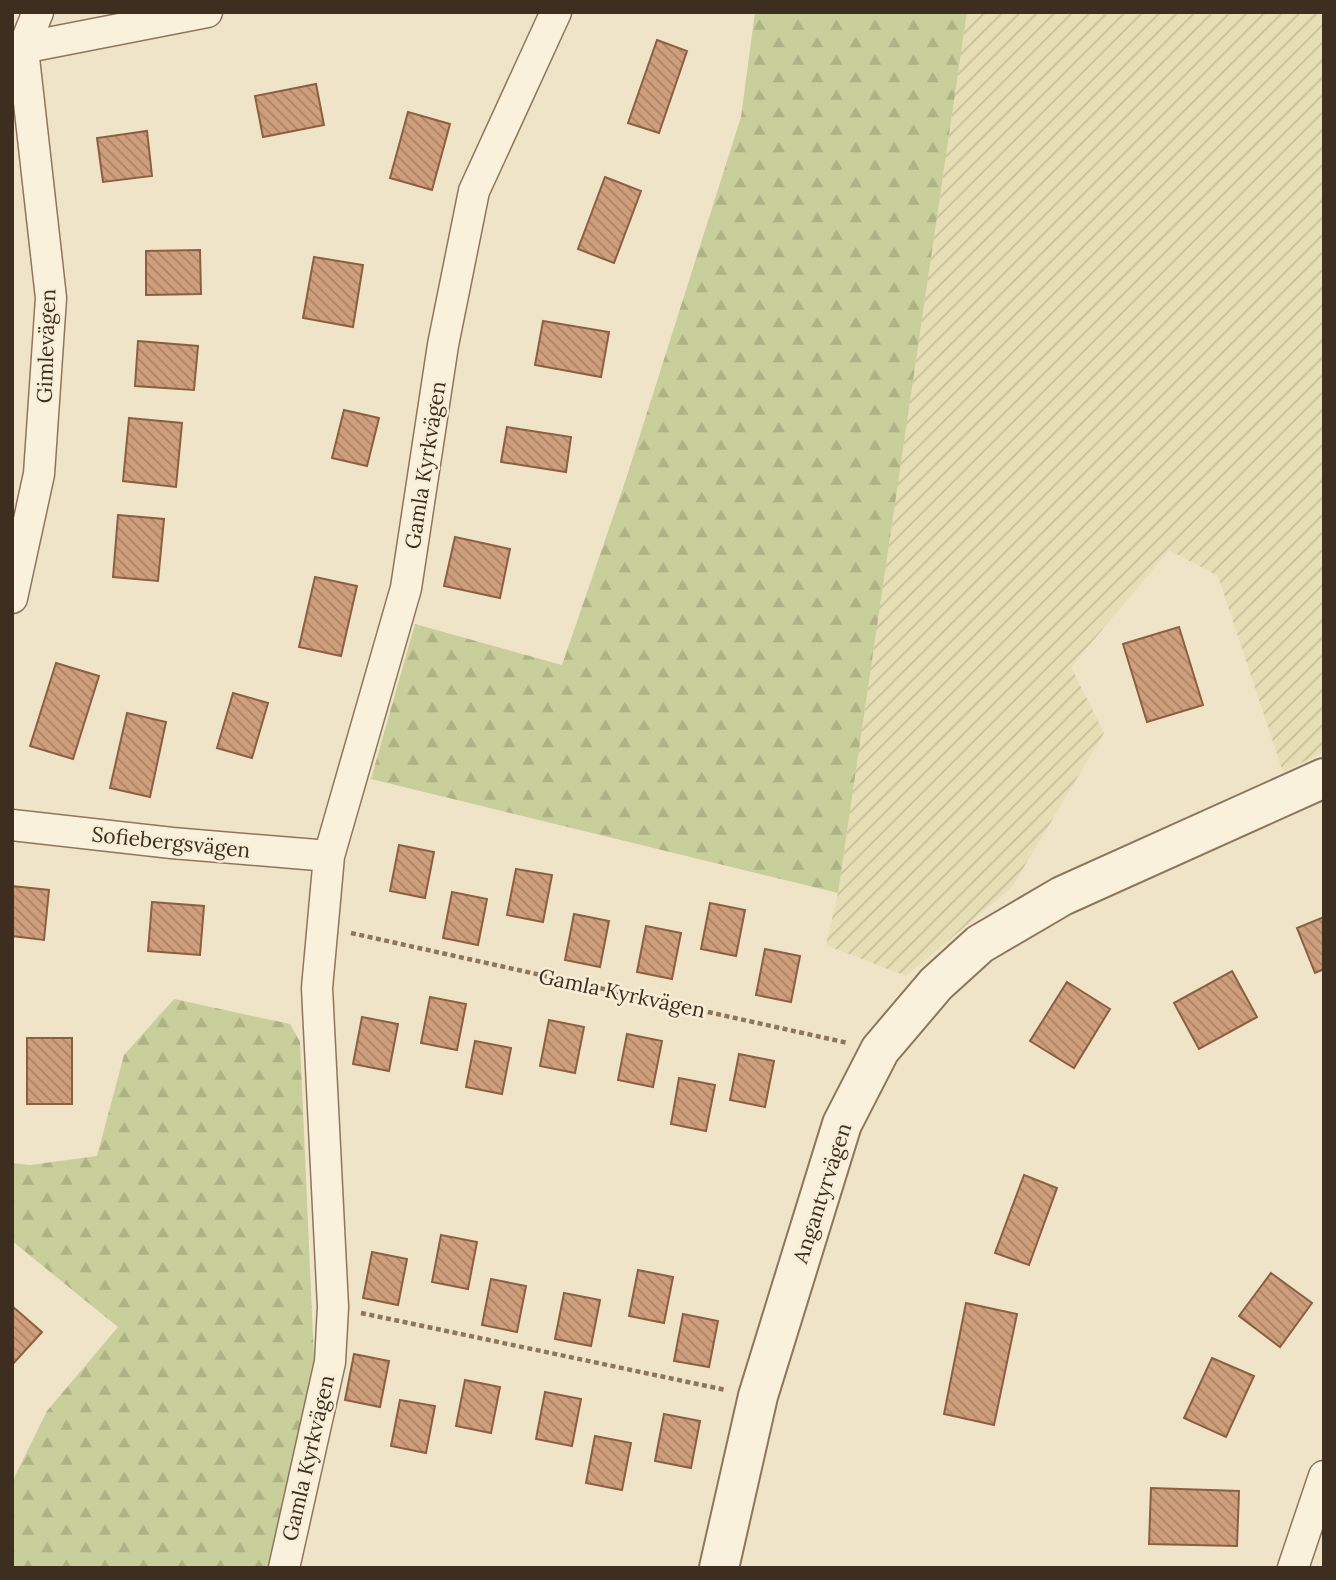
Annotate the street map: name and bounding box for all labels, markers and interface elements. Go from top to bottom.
street label: Gimlevägen [31,288,61,404]
street label: Gamla Kyrkvägen [398,379,452,551]
street label: Sofiebergsvägen [90,820,252,864]
street label: Gamla Kyrkvägen [536,962,708,1024]
street label: Angantyrvägen [786,1119,858,1268]
street label: Gamla Kyrkvägen [276,1372,340,1544]

